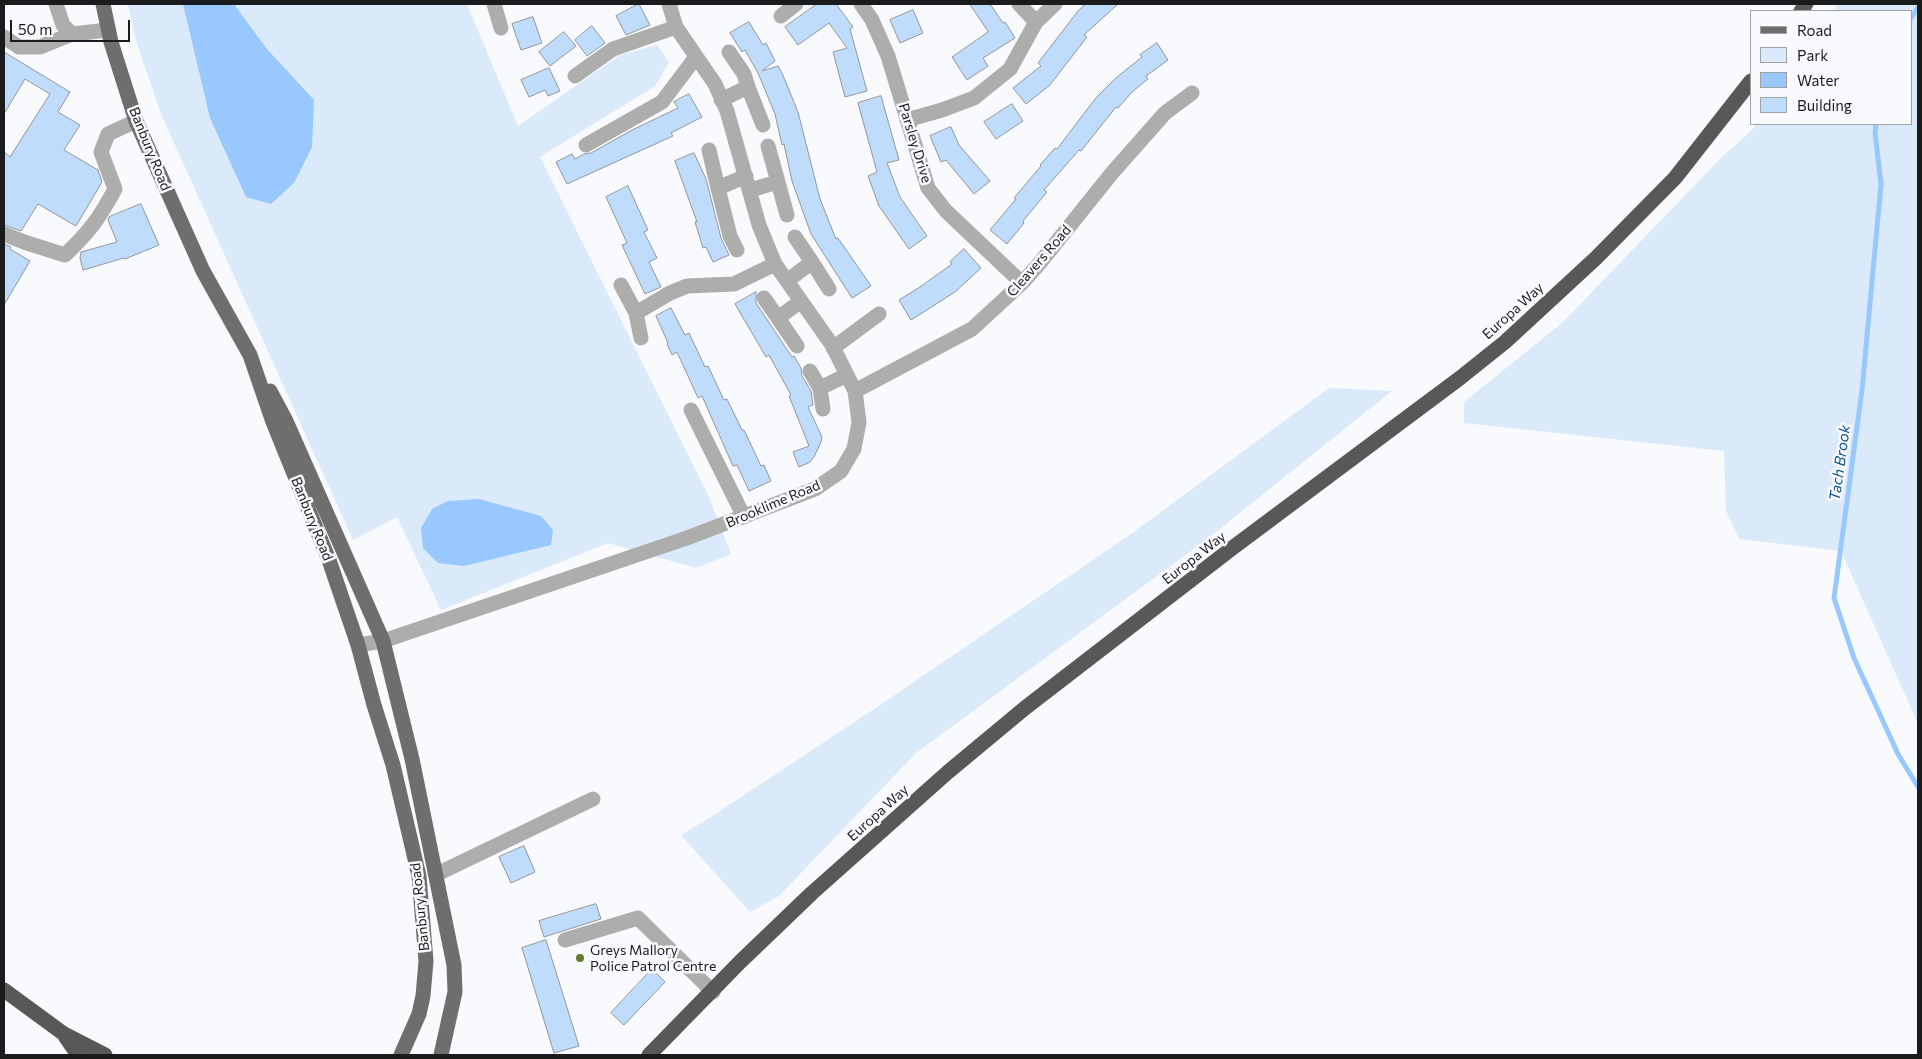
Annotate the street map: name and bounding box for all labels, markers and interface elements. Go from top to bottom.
scale bar [12,10,132,42]
legend [1750,10,1912,125]
text: 50 m [18,20,52,38]
text: Road [1797,21,1832,39]
text: Park [1797,46,1828,64]
text: Water [1797,71,1839,89]
text: Building [1797,96,1852,114]
street label: Parsley Drive [895,101,935,185]
street label: Banbury Road [126,105,174,193]
street label: Cleavers Road [1003,222,1075,300]
street label: Europa Way [1479,279,1547,343]
water label: Tach Brook [1826,424,1854,502]
street label: Banbury Road [288,475,336,563]
street label: Brooklime Road [723,477,823,531]
street label: Europa Way [1159,528,1229,588]
street label: Europa Way [844,781,912,845]
street label: Banbury Road [407,862,433,952]
place label: Greys Mallory Police Patrol Centre [590,942,716,974]
marker: Greys Mallory Police Patrol Centre [574,952,586,964]

